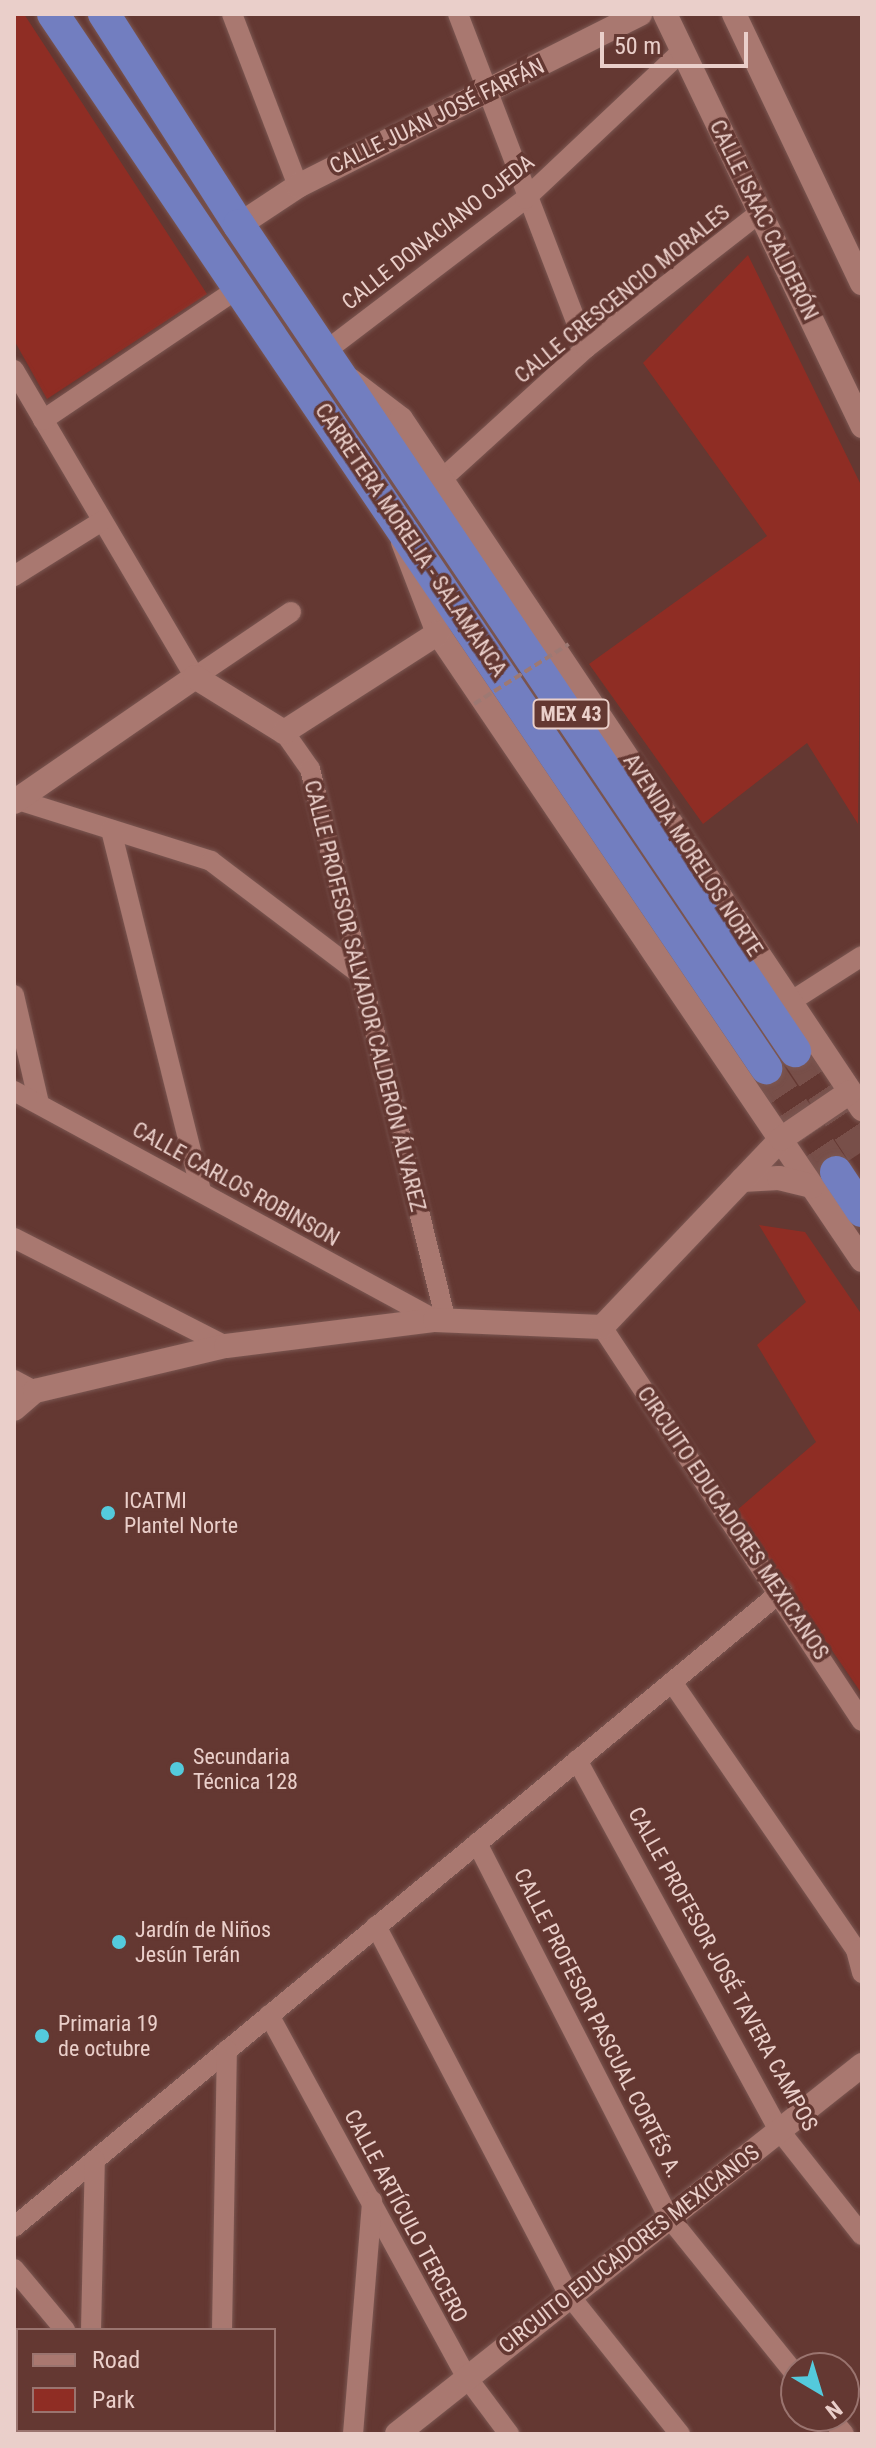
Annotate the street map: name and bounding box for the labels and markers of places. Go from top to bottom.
place label: ICATMI Plantel Norte [124,1487,238,1538]
marker: ICATMI Plantel Norte [99,1504,117,1522]
place label: Secundaria Técnica 128 [193,1743,298,1794]
marker: Secundaria Técnica 128 [168,1760,186,1778]
place label: Jardín de Niños Jesún Terán [135,1916,271,1968]
marker: Jardín de Niños Jesún Terán [110,1933,128,1951]
place label: Primaria 19 de octubre [58,2010,158,2062]
marker: Primaria 19 de octubre [33,2027,51,2045]

